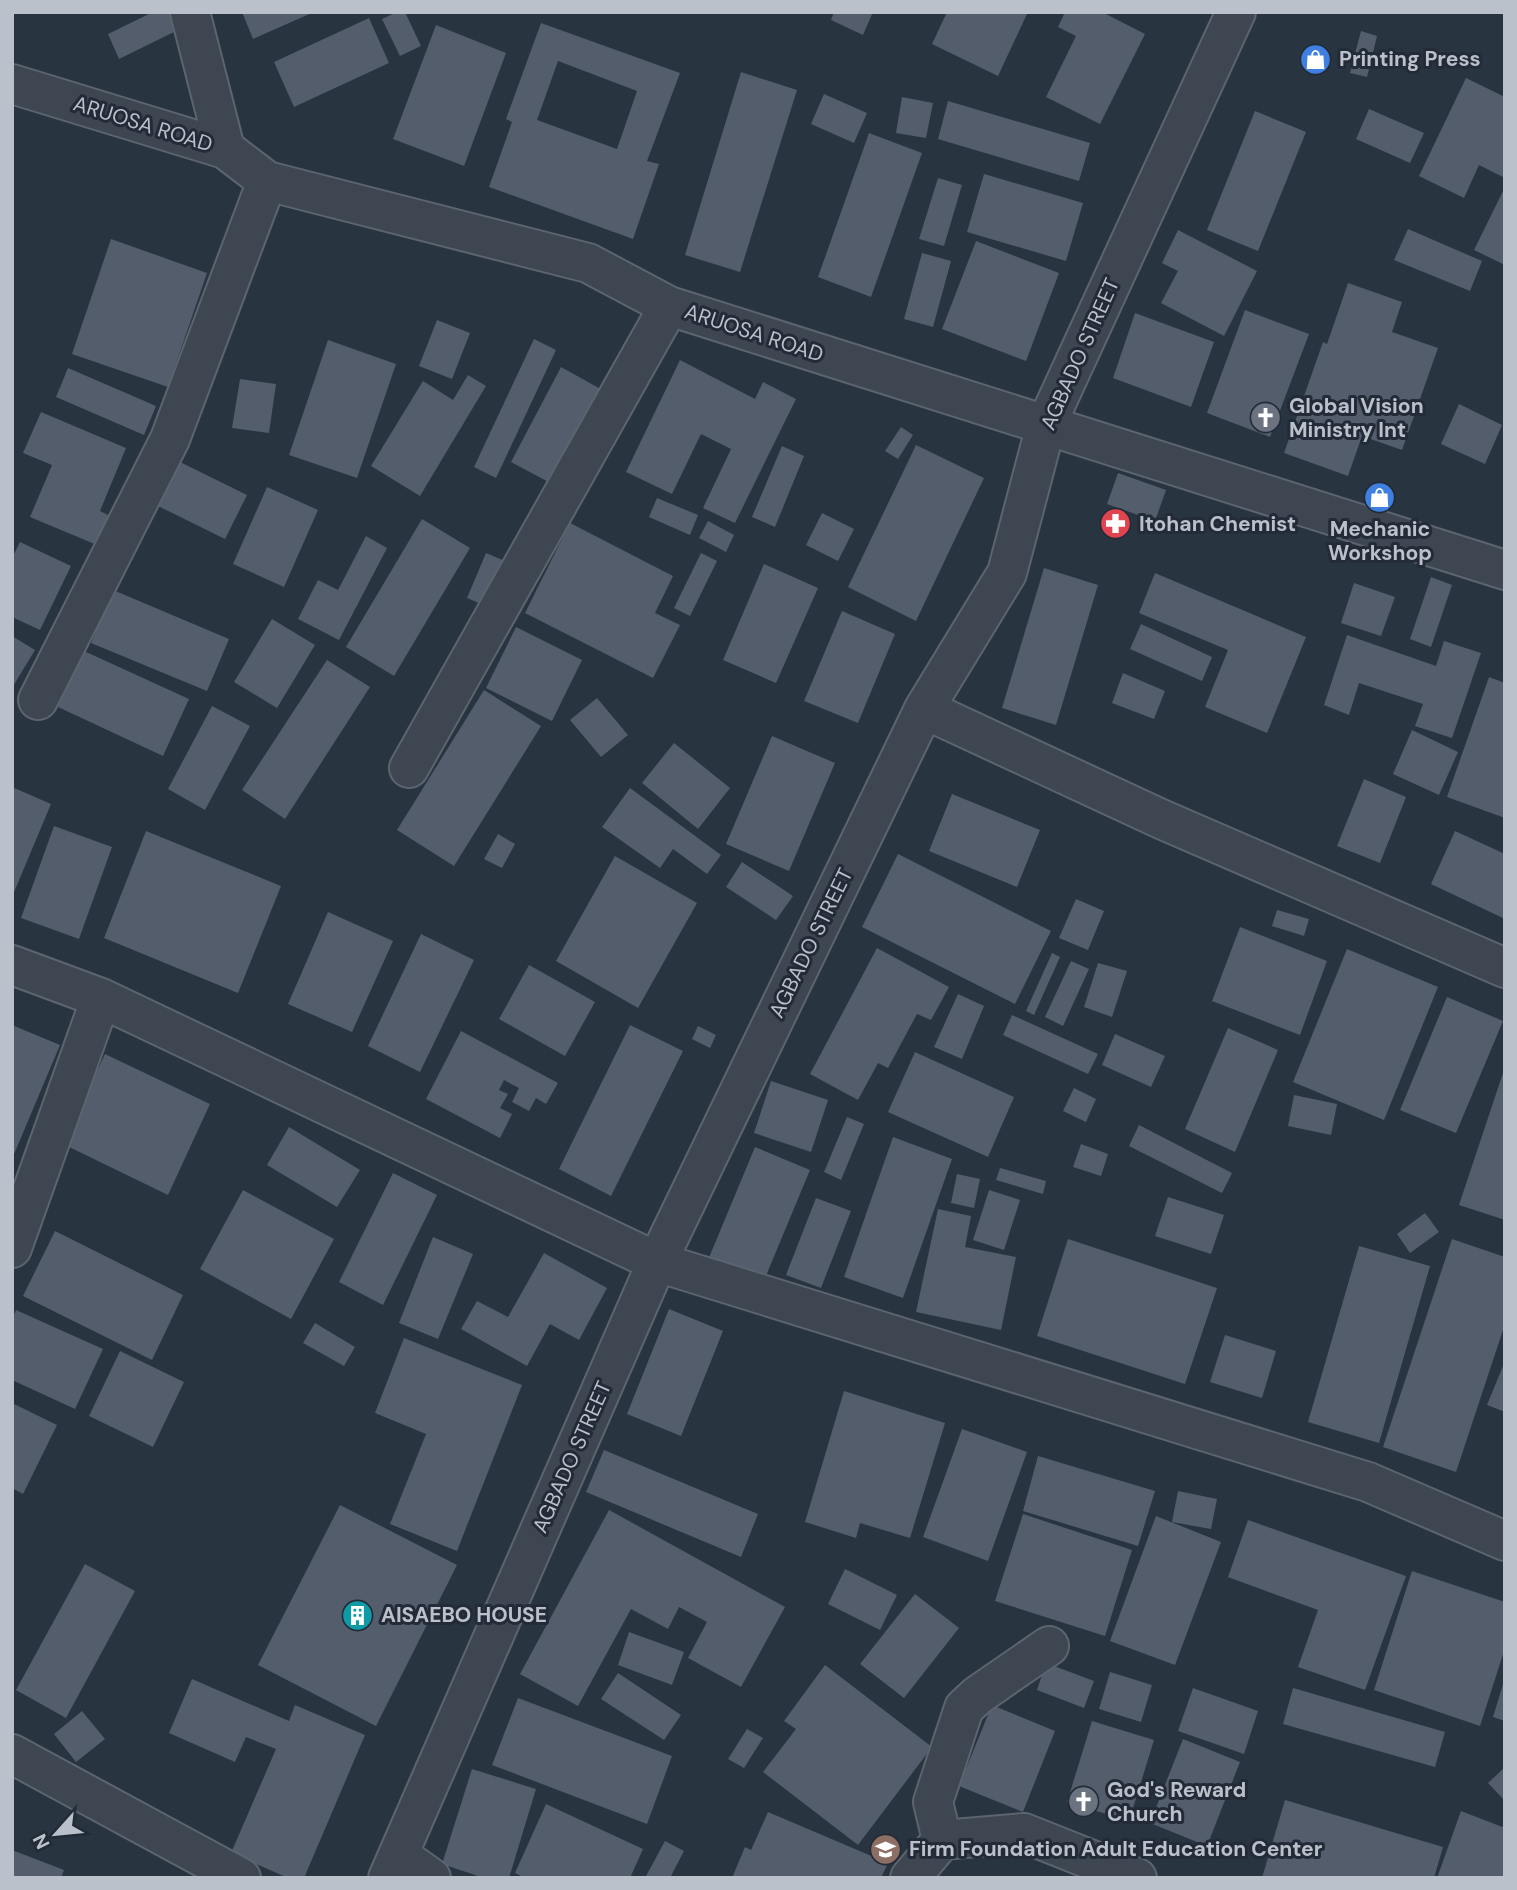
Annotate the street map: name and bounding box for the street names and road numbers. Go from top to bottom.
street label: ARUOSA ROAD [70,90,216,158]
street label: AGBADO STREET [1034,274,1126,434]
street label: ARUOSA ROAD [681,297,827,369]
street label: AGBADO STREET [763,863,859,1023]
street label: AGBADO STREET [526,1377,618,1537]

